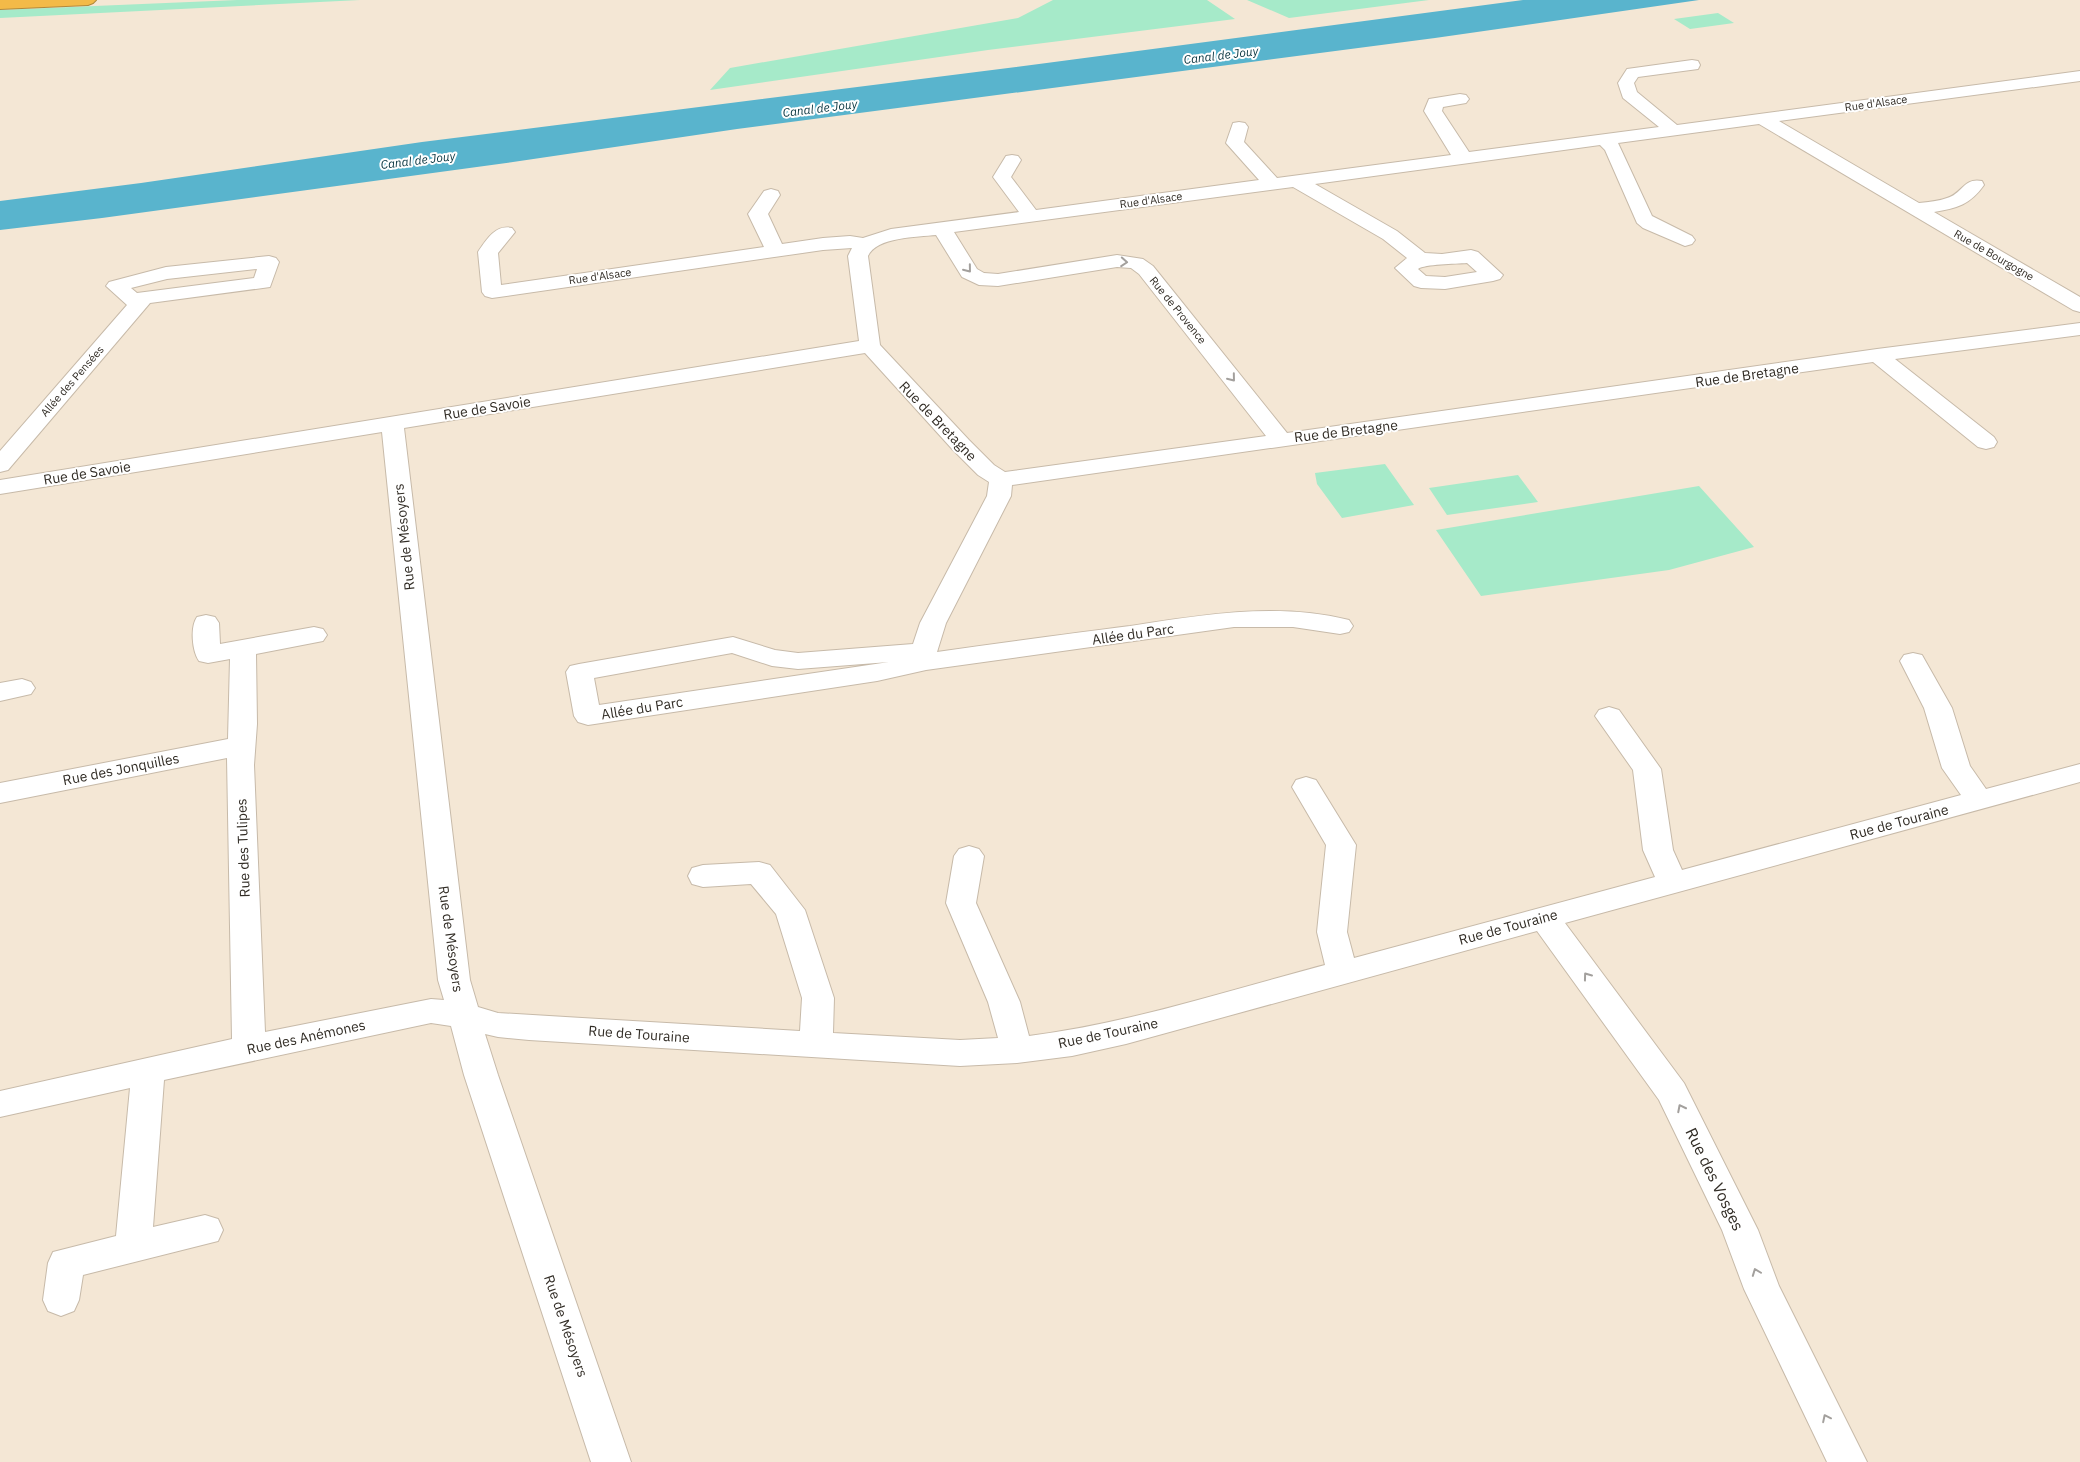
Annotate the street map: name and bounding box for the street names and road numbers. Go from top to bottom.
street label: Rue d'Alsace [1844,92,1908,114]
street label: Rue d'Alsace [1119,189,1183,211]
street label: Rue de Bourgogne [1951,226,2037,284]
street label: Rue d'Alsace [568,265,632,287]
street label: Rue de Provence [1147,273,1209,347]
street label: Allée des Pensées [37,343,107,419]
street label: Rue de Bretagne [1694,359,1800,391]
street label: Rue de Bretagne [895,377,981,465]
street label: Rue de Savoie [442,392,532,424]
street label: Rue de Bretagne [1293,416,1399,446]
street label: Rue de Savoie [42,457,132,489]
street label: Rue de Mésoyers [389,483,419,591]
street label: Allée du Parc [1091,619,1175,649]
street label: Allée du Parc [600,693,684,723]
street label: Rue des Jonquilles [61,749,181,789]
street label: Rue des Tulipes [232,798,254,898]
street label: Rue de Touraine [1848,800,1951,844]
street label: Rue de Mésoyers [435,885,467,994]
street label: Rue de Touraine [1457,905,1560,949]
street label: Rue de Touraine [1056,1014,1160,1052]
street label: Rue des Anémones [245,1016,367,1058]
street label: Rue de Touraine [588,1021,691,1047]
street label: Rue des Vosges [1681,1124,1749,1234]
street label: Rue de Mésoyers [540,1272,592,1380]

